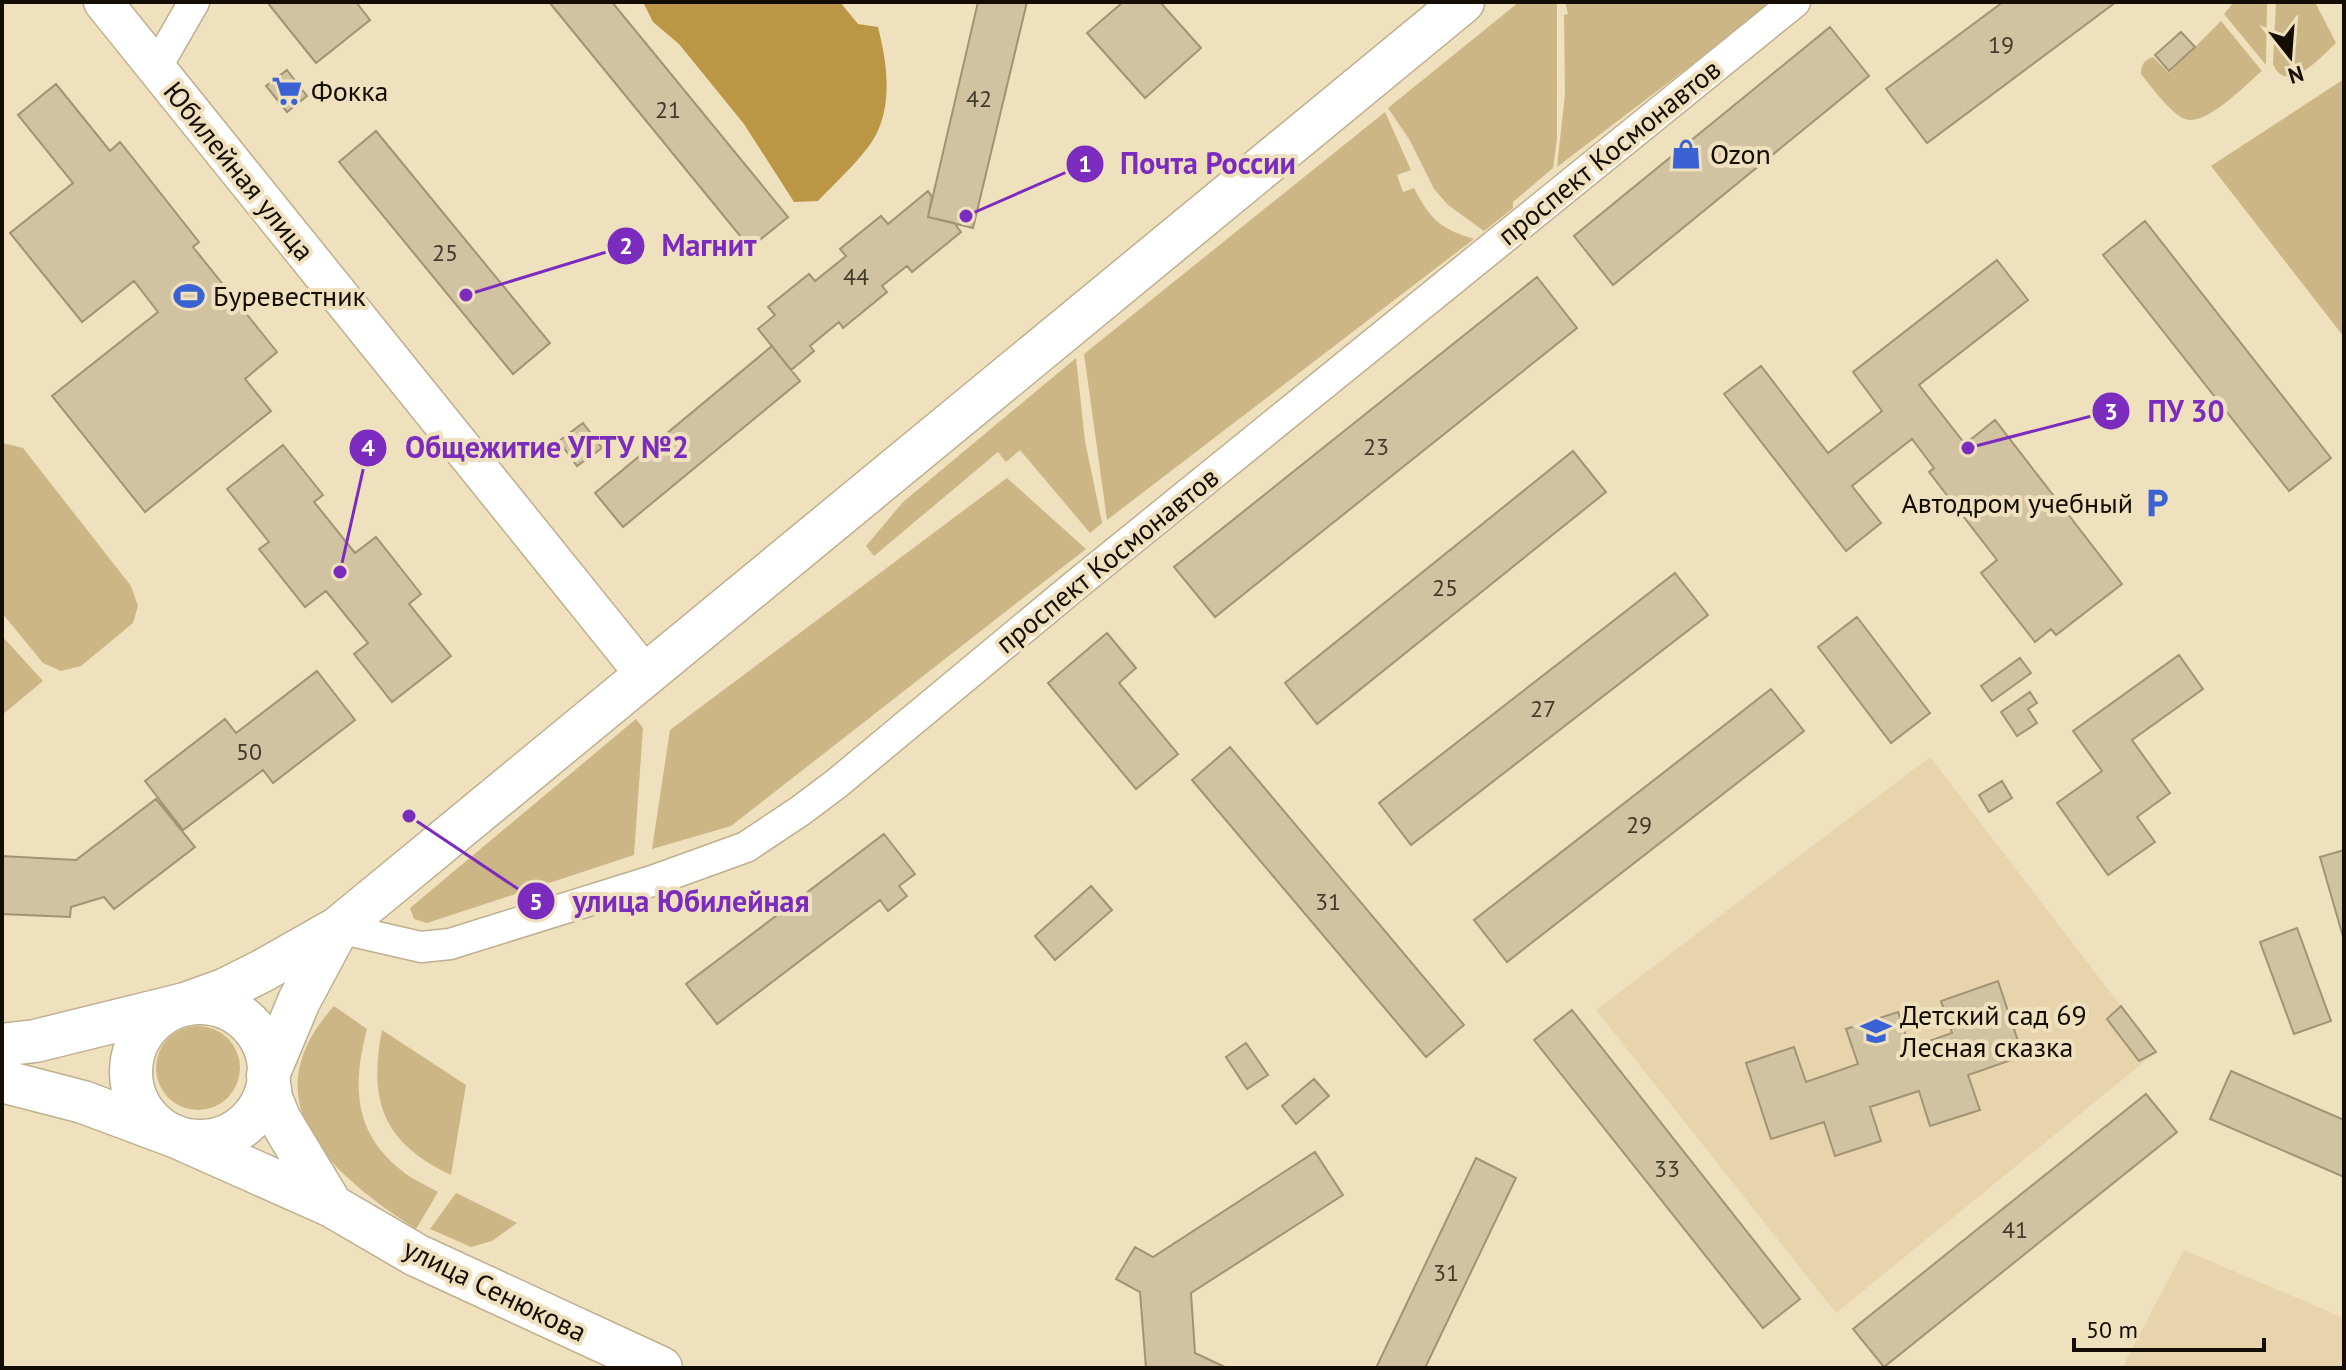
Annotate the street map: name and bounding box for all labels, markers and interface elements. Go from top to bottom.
north arrow [2250,16,2330,96]
house number: 19 [1988,29,2014,60]
street label: проспект Космонавтов [1490,50,1728,253]
text: N [2285,60,2307,91]
place label: Фокка [311,72,389,109]
street label: Юбилейная улица [156,74,323,268]
supermarket icon: Фокка [270,74,304,108]
house number: 42 [966,83,992,114]
house number: 21 [655,94,681,125]
place label: Ozon [1710,135,1771,172]
callout: Почта России [1065,137,1312,191]
shop icon: Ozon [1669,137,1703,171]
text: Почта России [1120,143,1296,182]
text: 1 [1078,148,1092,179]
callout: Магнит [606,219,773,273]
text: Магнит [661,225,757,264]
text: 2 [619,230,633,261]
house number: 25 [432,237,458,268]
house number: 44 [843,261,869,292]
place label: Буревестник [213,277,366,314]
sports icon: Буревестник [172,279,206,313]
callout: ПУ 30 [2091,384,2241,438]
text: ПУ 30 [2148,391,2224,430]
text: 3 [2104,396,2118,427]
callout: Общежитие УГТУ №2 [348,421,705,475]
text: Общежитие УГТУ №2 [405,427,689,466]
house number: 23 [1363,431,1389,462]
text: 4 [361,432,375,463]
street label: проспект Космонавтов [988,458,1226,661]
place label: Автодром учебный [1901,484,2133,521]
parking icon: Автодром учебный [2140,486,2174,520]
house number: 25 [1432,572,1458,603]
house number: 27 [1530,693,1556,724]
house number: 50 [236,736,262,767]
house number: 29 [1626,809,1652,840]
callout: улица Юбилейная [516,874,825,928]
text: улица Юбилейная [571,881,810,920]
text: 5 [529,886,543,917]
house number: 31 [1315,886,1341,917]
place label: Детский сад 69 Лесная сказка [1899,996,2087,1065]
school or university icon: Детский сад 69 Лесная сказка [1859,1014,1893,1048]
house number: 33 [1654,1153,1680,1184]
house number: 41 [2002,1214,2028,1245]
street label: улица Сенюкова [398,1229,593,1350]
house number: 31 [1433,1257,1459,1288]
scale bar [2074,1302,2264,1352]
text: 50 m [2086,1314,2138,1345]

